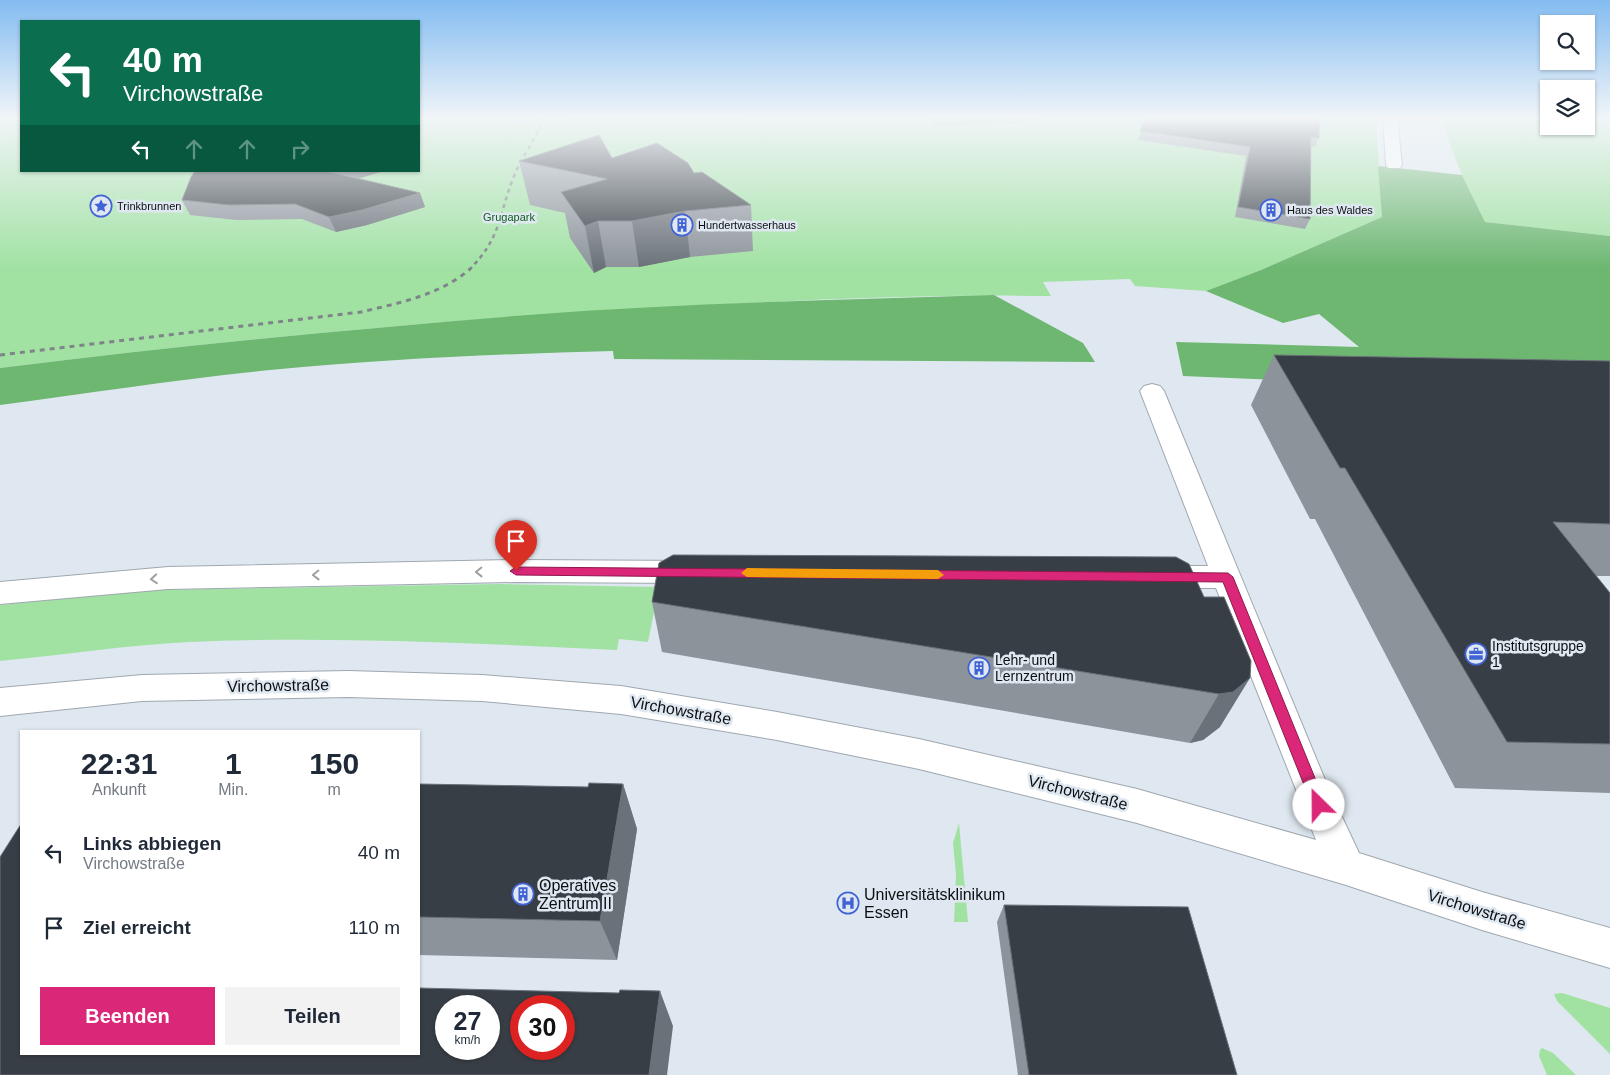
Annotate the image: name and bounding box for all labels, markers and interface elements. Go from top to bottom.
map controls [1540,15,1595,135]
button: search [1540,15,1595,70]
icon: left [40,40,105,105]
text: 40 m [123,40,203,79]
button: layers [1540,80,1595,135]
text: Virchowstraße [123,81,263,106]
icon: left [127,135,155,163]
icon: ahead [180,135,208,163]
icon: ahead [233,135,261,163]
icon: right [286,135,314,163]
place icon: Trinkbrunnen [89,194,113,218]
building icon: Haus des Waldes [1259,198,1283,222]
place label: Trinkbrunnen [117,200,181,212]
place label: Haus des Waldes [1287,204,1373,216]
park label: Grugapark [483,211,535,223]
building icon: Hundertwasserhaus [670,213,694,237]
place label: Hundertwasserhaus [698,219,796,231]
pin [495,520,537,571]
icon: arrive [502,527,530,555]
one-way arrow [474,567,482,577]
one-way arrow [312,570,320,580]
one-way arrow [150,574,158,585]
place label: Institutsgruppe 1 [1492,638,1584,670]
office icon: Institutsgruppe 1 [1464,642,1488,666]
place label: Lehr- und Lernzentrum [995,652,1074,684]
building icon: Lehr- und Lernzentrum [967,656,991,680]
street label: Virchowstraße [227,676,329,695]
street label: Virchowstraße [629,693,733,728]
text: 22:31 [81,747,157,780]
text: 1 [225,747,242,780]
text: 150 [309,747,359,780]
street label: Virchowstraße [1026,772,1129,813]
position arrow [1292,778,1344,830]
text: Ankunft [92,781,146,798]
text: Min. [218,781,248,798]
text: m [328,781,341,798]
text: Links abbiegen [83,833,221,854]
icon: left [40,839,68,867]
text: 40 m [358,842,400,863]
text: Virchowstraße [83,855,185,872]
place label: Operatives Zentrum II [539,877,616,912]
building icon: Operatives Zentrum II [511,882,535,906]
place label: Universitätsklinikum Essen [864,886,1005,921]
street label: Virchowstraße [1426,886,1528,933]
hospital icon: Universitätsklinikum Essen [836,891,860,915]
icon: arrive [40,914,68,942]
text: Ziel erreicht [83,917,191,938]
text: 110 m [349,917,400,938]
button: Beenden [40,987,215,1045]
button: Teilen [225,987,400,1045]
speed limit sign: 30 [510,995,575,1060]
text: 27 [454,1007,481,1035]
text: km/h [454,1033,481,1047]

